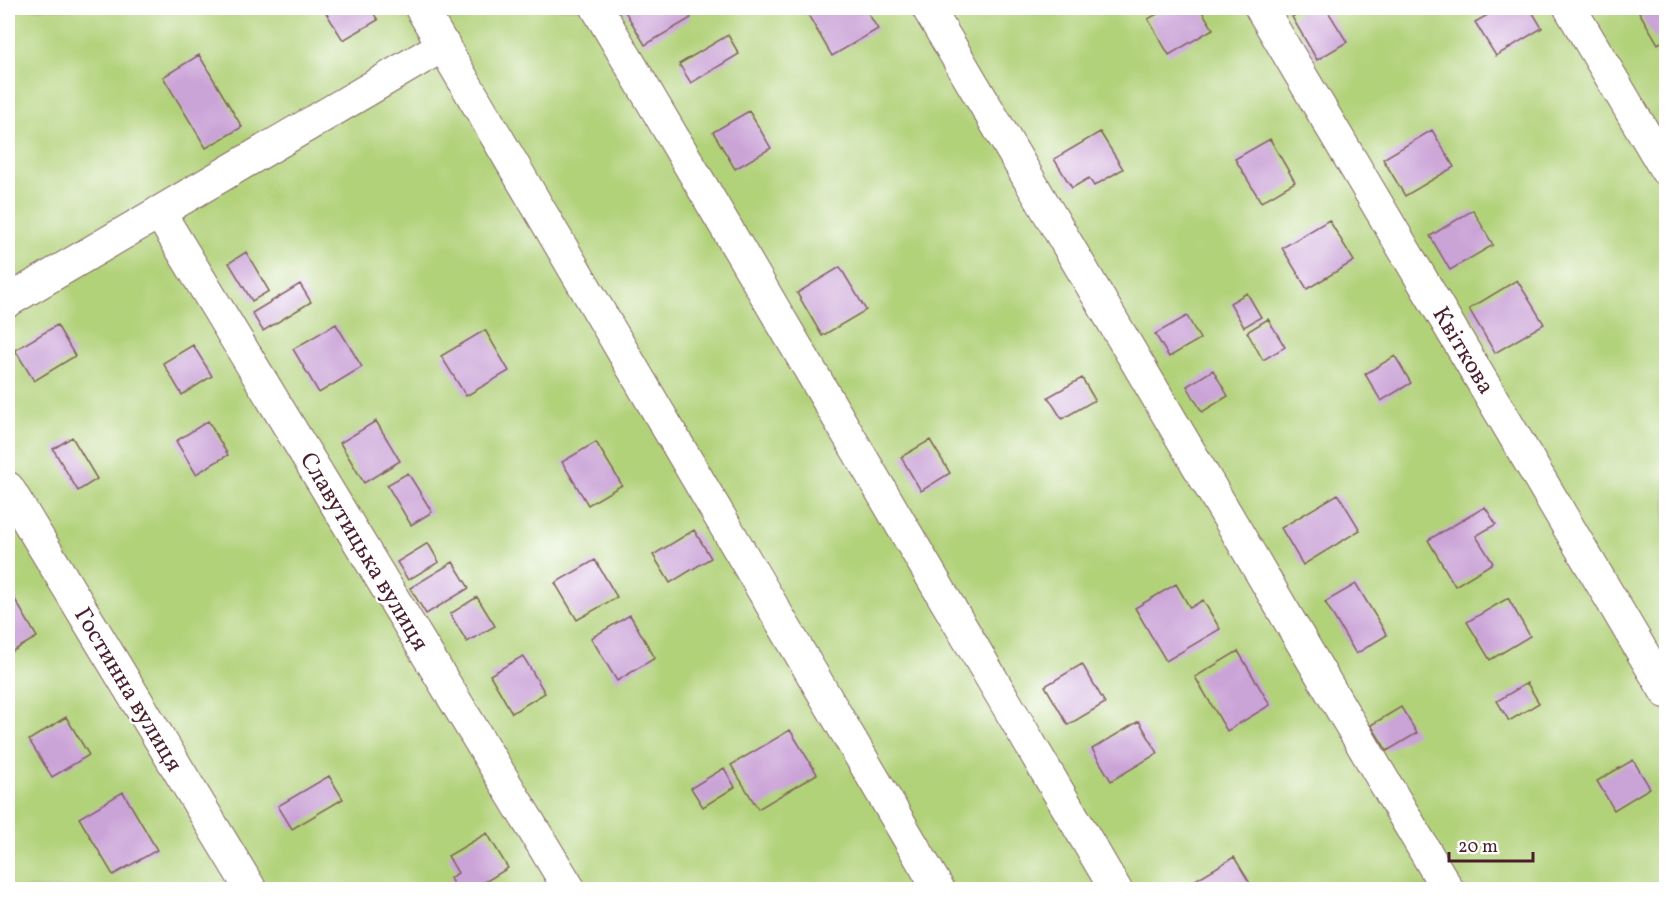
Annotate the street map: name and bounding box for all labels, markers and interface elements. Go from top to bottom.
street label: Квіткова [1423,301,1502,401]
street label: Славутицька вулиця [290,446,436,658]
street label: Гостинна вулиця [65,601,190,779]
scale bar [1449,825,1533,863]
text: 20 m [1458,835,1498,860]

